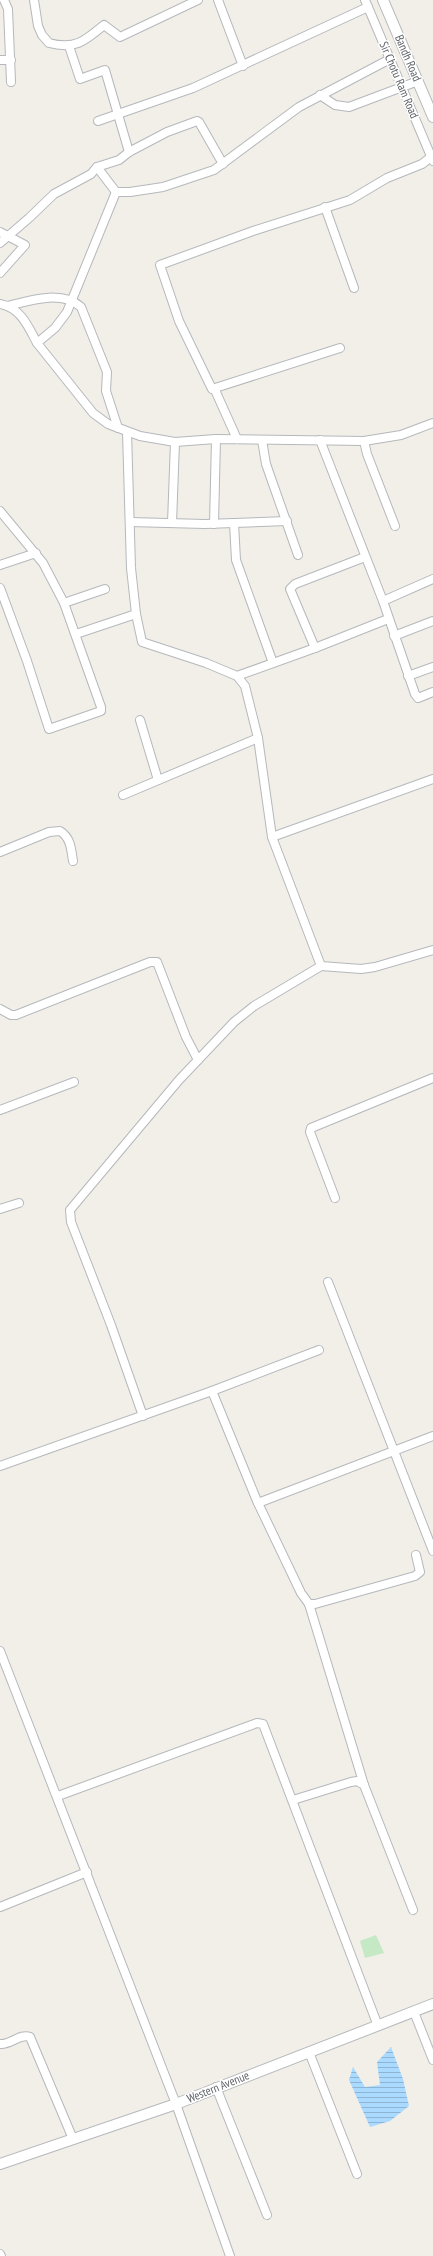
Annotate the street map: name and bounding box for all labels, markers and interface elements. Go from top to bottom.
street label: Bandh Road [392,32,425,83]
street label: Sir Chotu Ram Road [377,39,422,120]
street label: Western Avenue [184,2067,251,2106]

